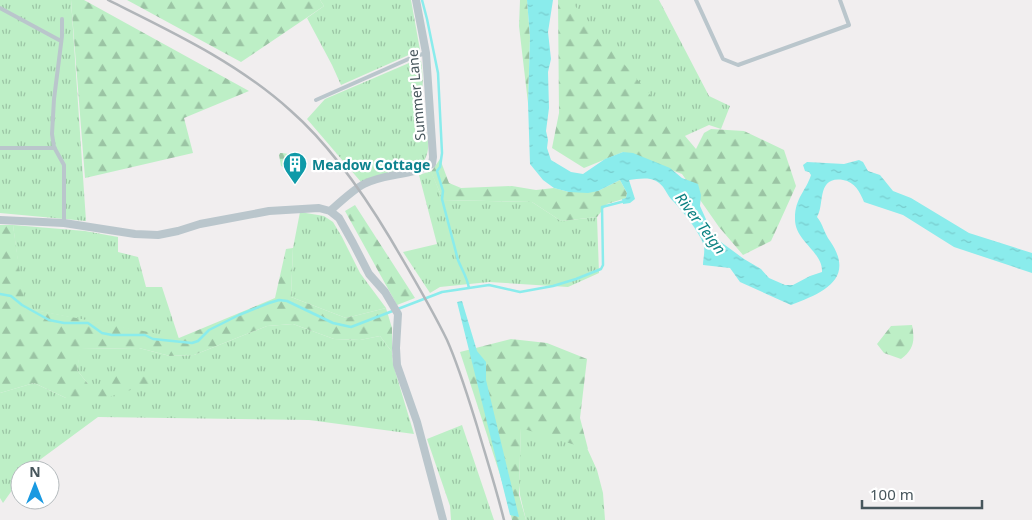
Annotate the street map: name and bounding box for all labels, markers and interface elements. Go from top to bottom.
street label: Summer Lane [403,48,429,141]
building icon: Meadow Cottage [282,151,308,185]
place label: Meadow Cottage [312,155,430,174]
water label: River Teign [671,188,731,258]
north arrow [10,460,60,510]
text: N [29,462,41,481]
scale bar [862,478,982,510]
text: 100 m [870,484,914,504]

